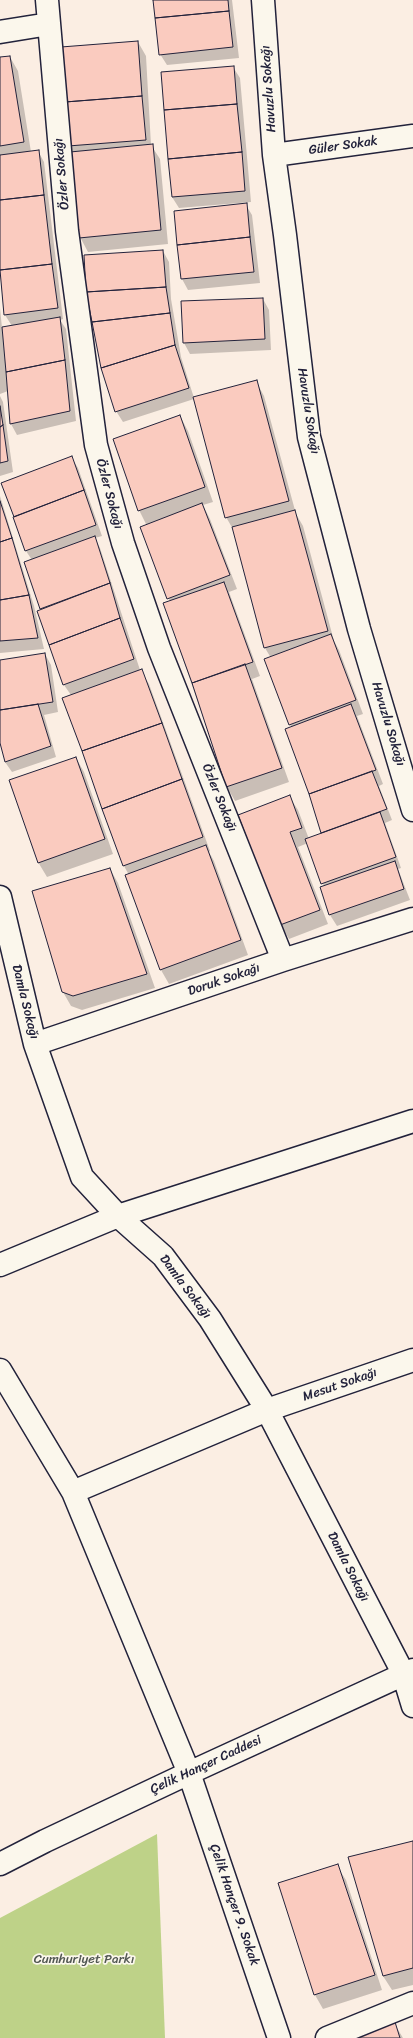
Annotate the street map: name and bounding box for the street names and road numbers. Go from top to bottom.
street label: Havuzlu Sokağı [258,45,280,133]
street label: Güler Sokak [308,133,378,159]
street label: Özler Sokağı [51,137,73,211]
street label: Havuzlu Sokağı [293,367,323,455]
street label: Özler Sokağı [92,457,126,531]
street label: Havuzlu Sokağı [368,680,408,768]
street label: Özler Sokağı [198,762,240,834]
street label: Doruk Sokağı [186,960,262,1000]
street label: Damla Sokağı [8,963,42,1041]
street label: Damla Sokağı [156,1252,214,1322]
street label: Mesut Sokağı [301,1365,379,1405]
street label: Damla Sokağı [324,1529,372,1605]
street label: Çelik Hançer Caddesi [148,1732,264,1798]
street label: Çelik Hançer 9. Sokak [206,1842,262,1968]

